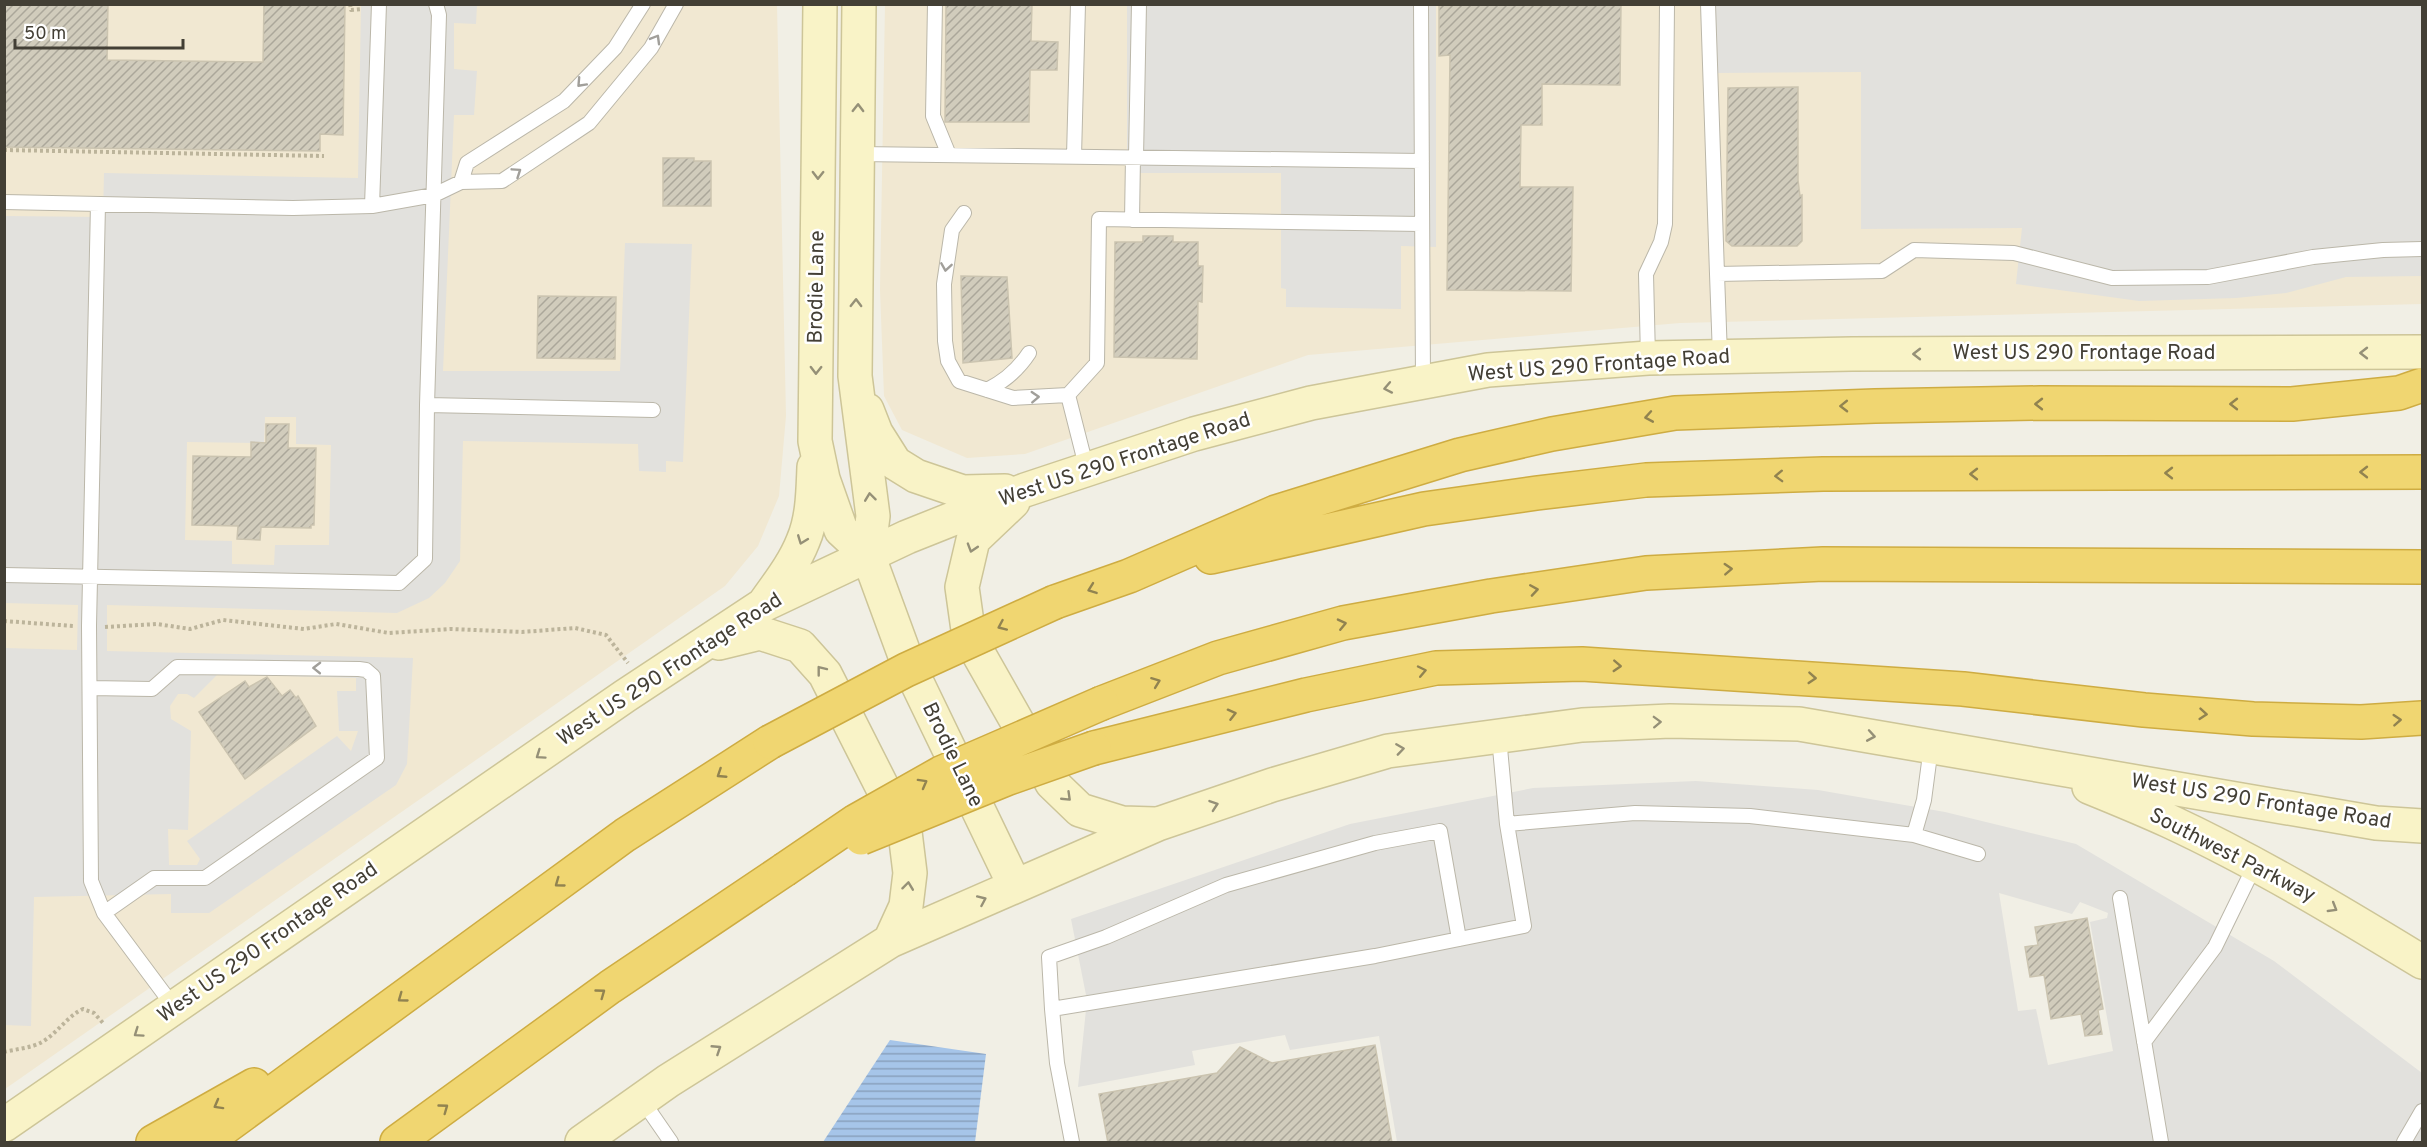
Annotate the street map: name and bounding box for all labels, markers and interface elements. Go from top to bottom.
scale bar [15,12,183,50]
text: 50 m [24,23,66,46]
one-way arrow [649,34,660,45]
one-way arrow [578,76,589,87]
one-way arrow [852,103,864,112]
one-way arrow [511,167,521,179]
one-way arrow [812,170,824,179]
street label: Brodie Lane [803,230,831,344]
one-way arrow [941,263,953,272]
one-way arrow [850,298,862,307]
street label: West US 290 Frontage Road [1952,340,2216,367]
street label: West US 290 Frontage Road [1467,343,1731,389]
one-way arrow [2360,347,2369,359]
one-way arrow [1913,348,1922,360]
one-way arrow [810,365,822,374]
one-way arrow [1383,381,1393,394]
one-way arrow [1030,390,1039,403]
one-way arrow [2034,397,2043,410]
one-way arrow [2229,398,2238,410]
one-way arrow [1839,400,1848,413]
street label: West US 290 Frontage Road [996,407,1254,513]
one-way arrow [1645,411,1654,423]
one-way arrow [2360,466,2369,478]
one-way arrow [2165,467,2174,479]
one-way arrow [1970,468,1979,480]
one-way arrow [1775,469,1784,482]
one-way arrow [865,492,877,501]
one-way arrow [797,534,810,545]
one-way arrow [967,542,979,553]
one-way arrow [1723,562,1732,575]
one-way arrow [1087,582,1098,595]
one-way arrow [1530,584,1539,596]
street label: West US 290 Frontage Road [552,587,788,753]
one-way arrow [1337,618,1347,631]
one-way arrow [998,619,1009,631]
one-way arrow [1613,659,1622,672]
one-way arrow [312,662,321,674]
one-way arrow [1417,665,1427,678]
one-way arrow [817,666,828,677]
one-way arrow [1807,672,1816,685]
one-way arrow [1150,677,1161,689]
street label: Brodie Lane [915,698,989,812]
one-way arrow [1227,708,1237,721]
one-way arrow [2198,708,2207,721]
one-way arrow [2393,713,2402,726]
one-way arrow [1652,715,1661,728]
one-way arrow [1867,730,1876,742]
one-way arrow [1396,743,1405,755]
one-way arrow [536,748,547,759]
one-way arrow [717,766,727,778]
street label: West US 290 Frontage Road [2129,768,2393,836]
one-way arrow [917,779,927,791]
one-way arrow [1059,789,1070,800]
one-way arrow [1208,800,1219,813]
street label: Southwest Parkway [2144,802,2320,910]
street label: West US 290 Frontage Road [152,856,384,1030]
one-way arrow [555,876,566,887]
one-way arrow [901,881,914,891]
one-way arrow [976,896,987,908]
one-way arrow [2327,901,2337,912]
one-way arrow [595,989,606,1000]
one-way arrow [397,991,408,1002]
one-way arrow [133,1026,144,1037]
one-way arrow [711,1045,722,1056]
one-way arrow [213,1098,224,1110]
one-way arrow [437,1104,448,1115]

